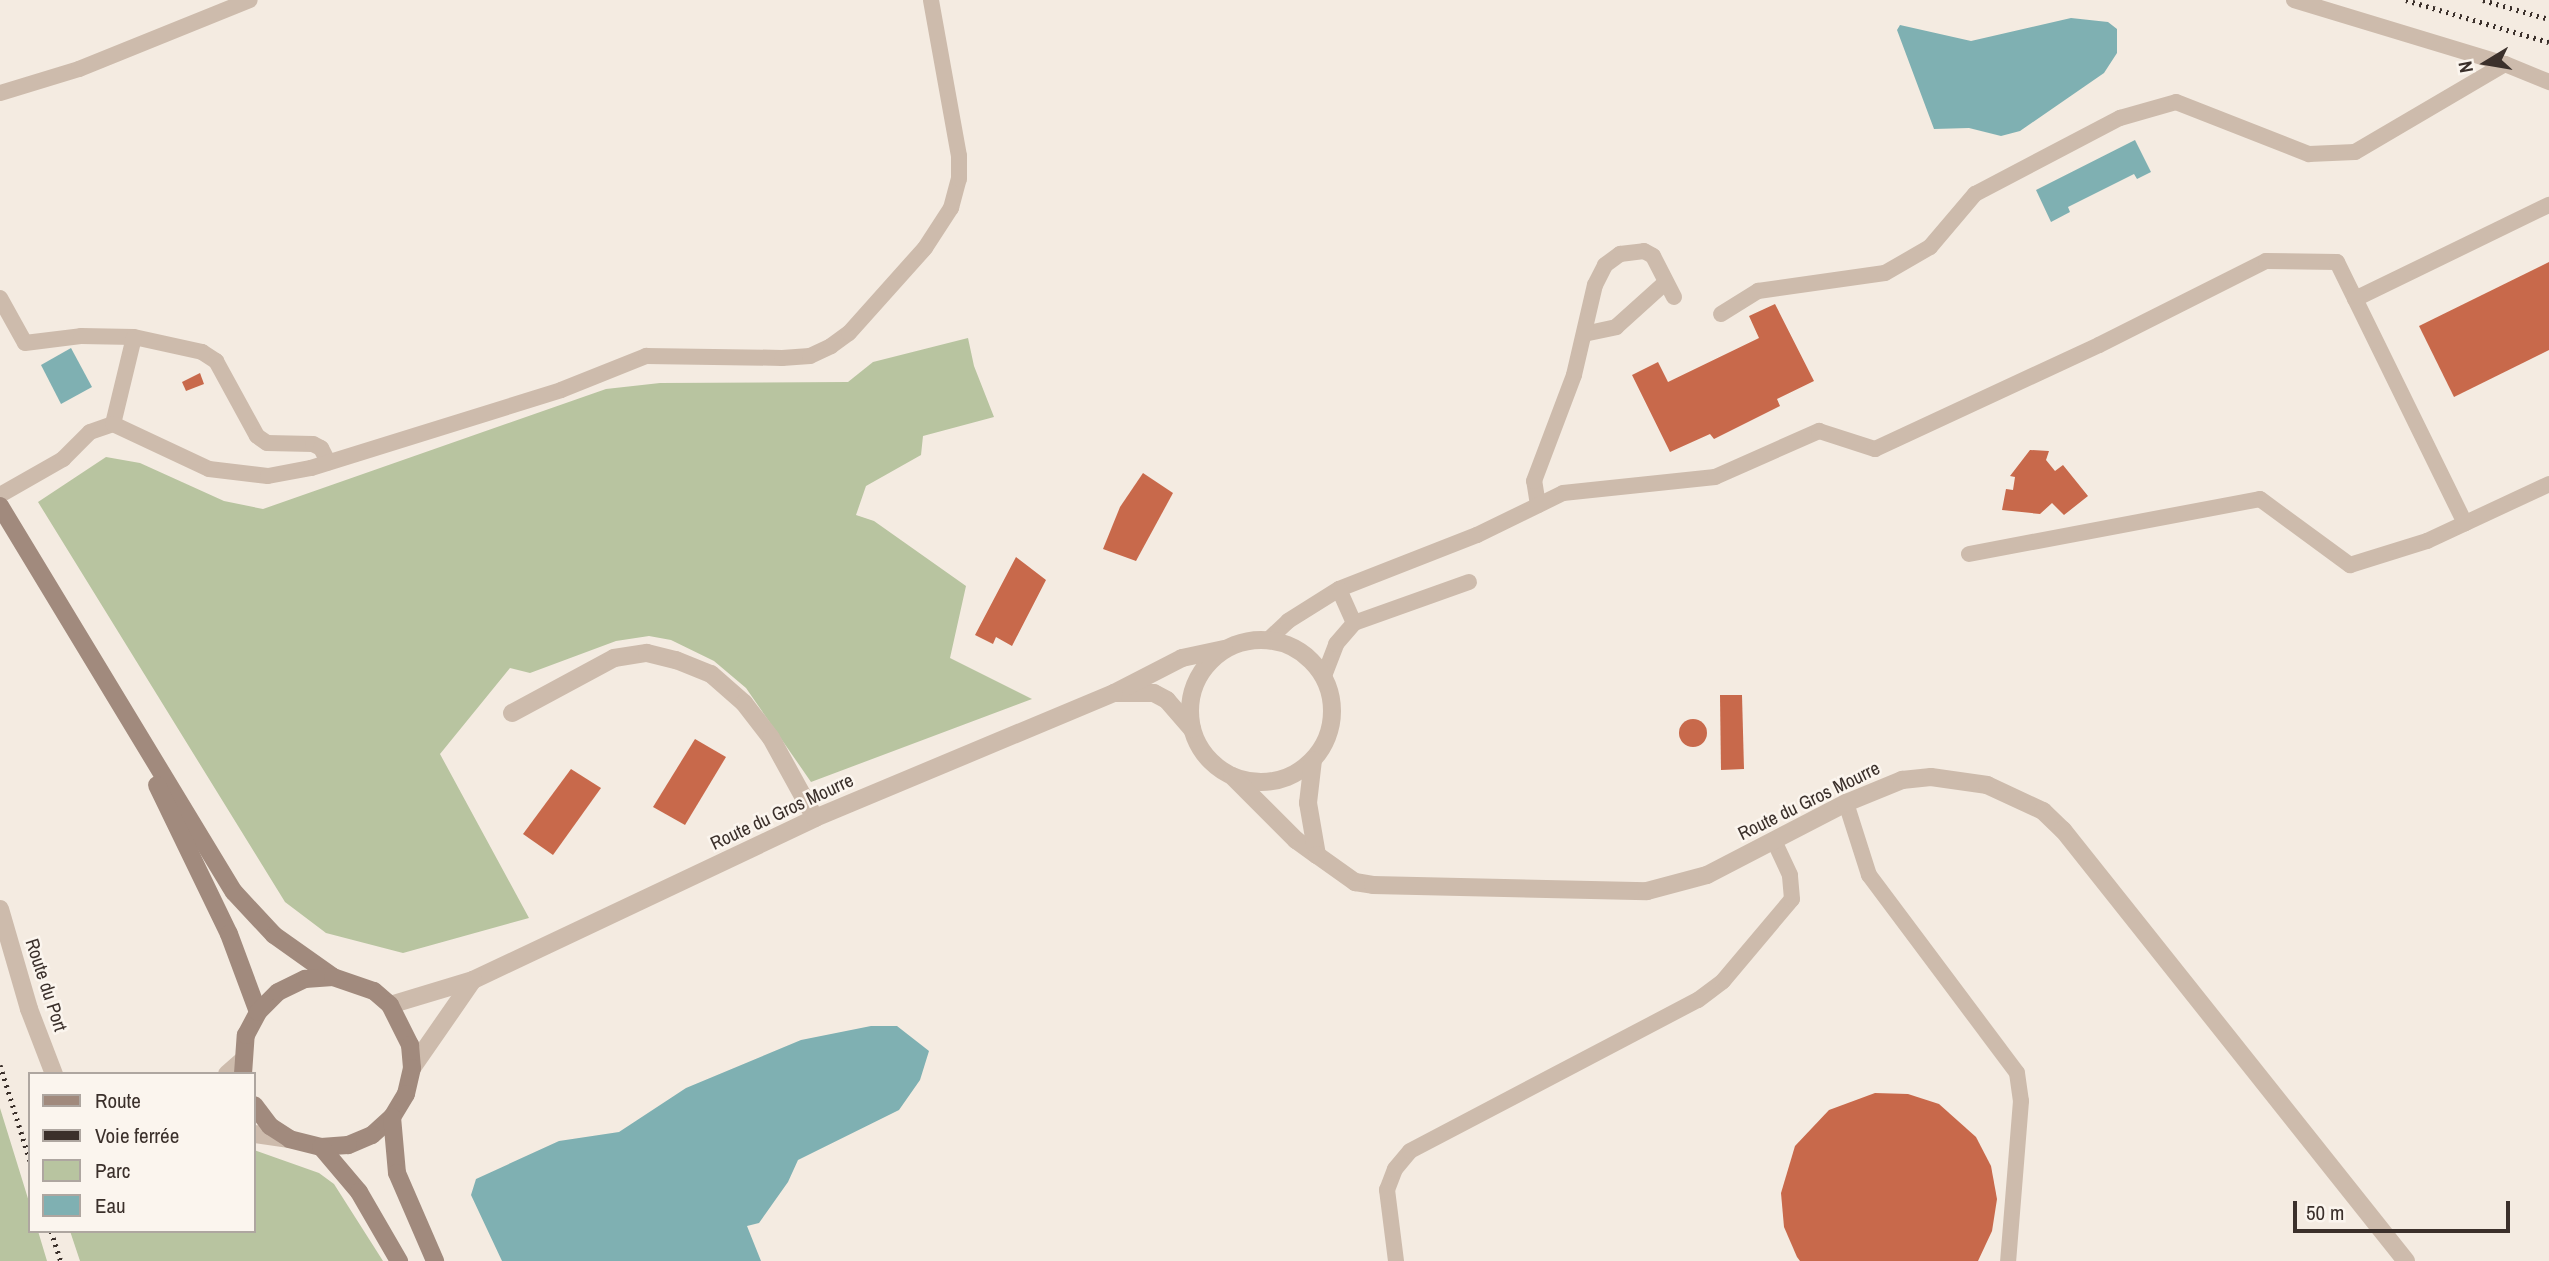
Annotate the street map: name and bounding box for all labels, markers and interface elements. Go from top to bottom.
north arrow [2451,28,2521,98]
text: N [2452,59,2479,75]
street label: Route du Gros Mourre [1734,757,1884,845]
street label: Route du Gros Mourre [707,769,857,855]
street label: Route du Port [20,936,72,1034]
legend [28,1072,256,1233]
text: Route [95,1086,141,1115]
text: Voie ferrée [95,1121,179,1150]
text: Parc [95,1156,130,1185]
scale bar [2297,1188,2514,1232]
text: Eau [95,1191,126,1220]
text: 50 m [2306,1198,2344,1227]

